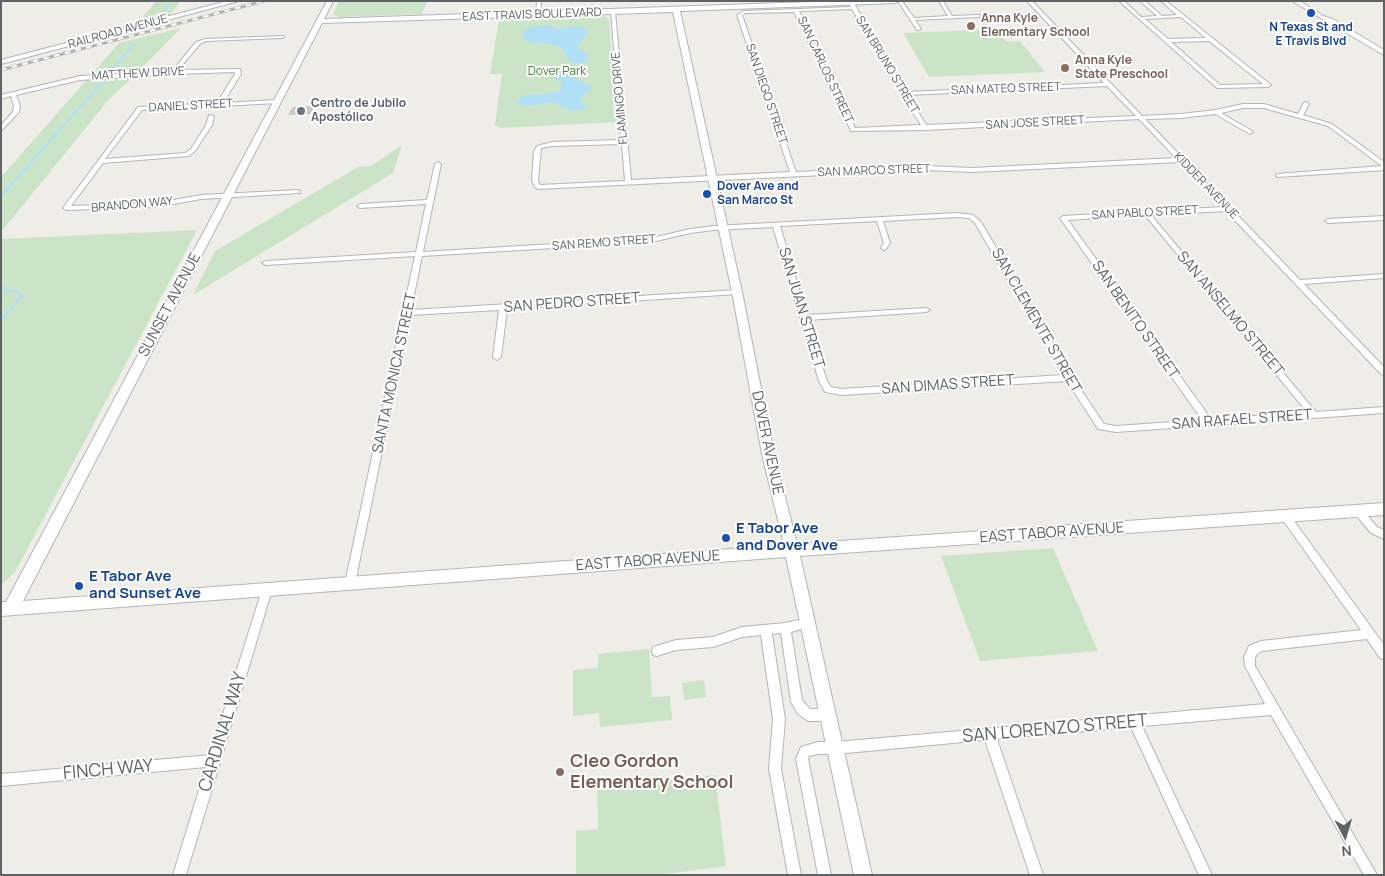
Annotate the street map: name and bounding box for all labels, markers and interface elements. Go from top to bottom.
street label: EAST TRAVIS BOULEVARD [462,5,602,25]
marker: N Texas St and E Travis Blvd [1305,7,1317,19]
street label: RAILROAD AVENUE [67,12,169,52]
place label: Anna Kyle Elementary School [981,12,1090,40]
street label: SAN CARLOS STREET [794,14,856,126]
street label: SAN BRUNO STREET [852,14,922,116]
marker: Anna Kyle Elementary School [965,20,977,32]
place label: N Texas St and E Travis Blvd [1269,21,1353,49]
street label: SAN DIEGO STREET [742,42,790,146]
street label: FLAMINGO DRIVE [609,51,631,145]
place label: Anna Kyle State Preschool [1075,54,1168,82]
marker: Anna Kyle State Preschool [1059,62,1071,74]
street label: MATTHEW DRIVE [91,64,185,84]
park label: Dover Park [528,65,586,79]
street label: SAN MATEO STREET [951,80,1061,98]
street label: DANIEL STREET [148,97,234,115]
place label: Centro de Jubilo Apostólico [311,97,406,125]
marker: Centro de Jubilo Apostólico [295,105,307,117]
street label: SAN JOSE STREET [985,113,1085,133]
street label: KIDDER AVENUE [1171,150,1241,222]
street label: SAN MARCO STREET [817,162,931,180]
place label: Dover Ave and San Marco St [717,180,799,208]
marker: Dover Ave and San Marco St [701,188,713,200]
street label: BRANDON WAY [91,194,173,216]
street label: SAN PABLO STREET [1091,203,1199,223]
street label: SAN REMO STREET [552,232,656,254]
street label: SAN JUAN STREET [774,245,828,371]
street label: SAN CLEMENTE STREET [987,245,1085,397]
street label: SAN ANSELMO STREET [1173,248,1287,380]
street label: SUNSET AVENUE [135,250,205,360]
street label: SAN BENITO STREET [1087,257,1183,383]
street label: SAN PEDRO STREET [503,289,641,317]
street label: SANTA MONICA STREET [369,291,421,455]
street label: SAN DIMAS STREET [881,371,1015,399]
street label: DOVER AVENUE [747,389,787,497]
street label: SAN RAFAEL STREET [1171,406,1313,434]
street label: EAST TABOR AVENUE [979,519,1125,547]
place label: E Tabor Ave and Dover Ave [736,520,838,555]
marker: E Tabor Ave and Dover Ave [720,532,732,544]
street label: EAST TABOR AVENUE [575,547,721,575]
place label: E Tabor Ave and Sunset Ave [89,568,201,603]
marker: E Tabor Ave and Sunset Ave [73,580,85,592]
street label: CARDINAL WAY [195,670,251,794]
street label: SAN LORENZO STREET [961,710,1149,748]
place label: Cleo Gordon Elementary School [570,751,733,794]
street label: FINCH WAY [62,755,154,785]
marker: Cleo Gordon Elementary School [554,766,566,778]
north arrow [1320,811,1370,861]
text: N [1341,841,1353,861]

